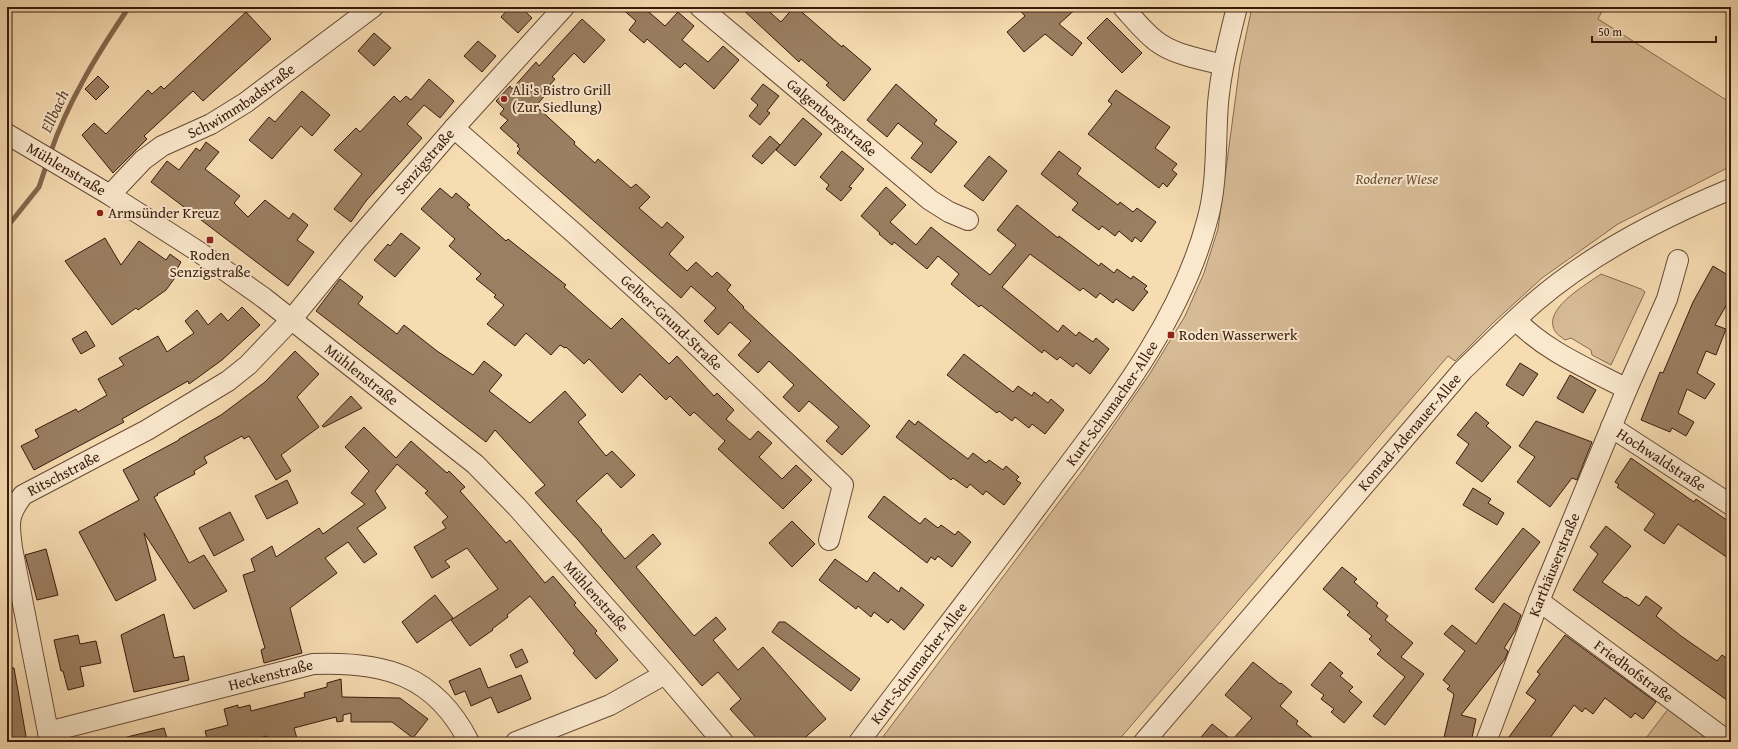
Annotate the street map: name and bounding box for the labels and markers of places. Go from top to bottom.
place label: Ali's Bistro Grill (Zur Siedlung) [512,79,611,117]
marker: Ali's Bistro Grill (Zur Siedlung) [499,94,509,104]
place label: Armsünder Kreuz [108,202,220,223]
marker: Armsünder Kreuz [95,208,105,218]
marker: Roden Senzigstraße [205,235,215,245]
place label: Roden Senzigstraße [169,244,251,282]
place label: Roden Wasserwerk [1179,324,1298,345]
marker: Roden Wasserwerk [1166,330,1176,340]

